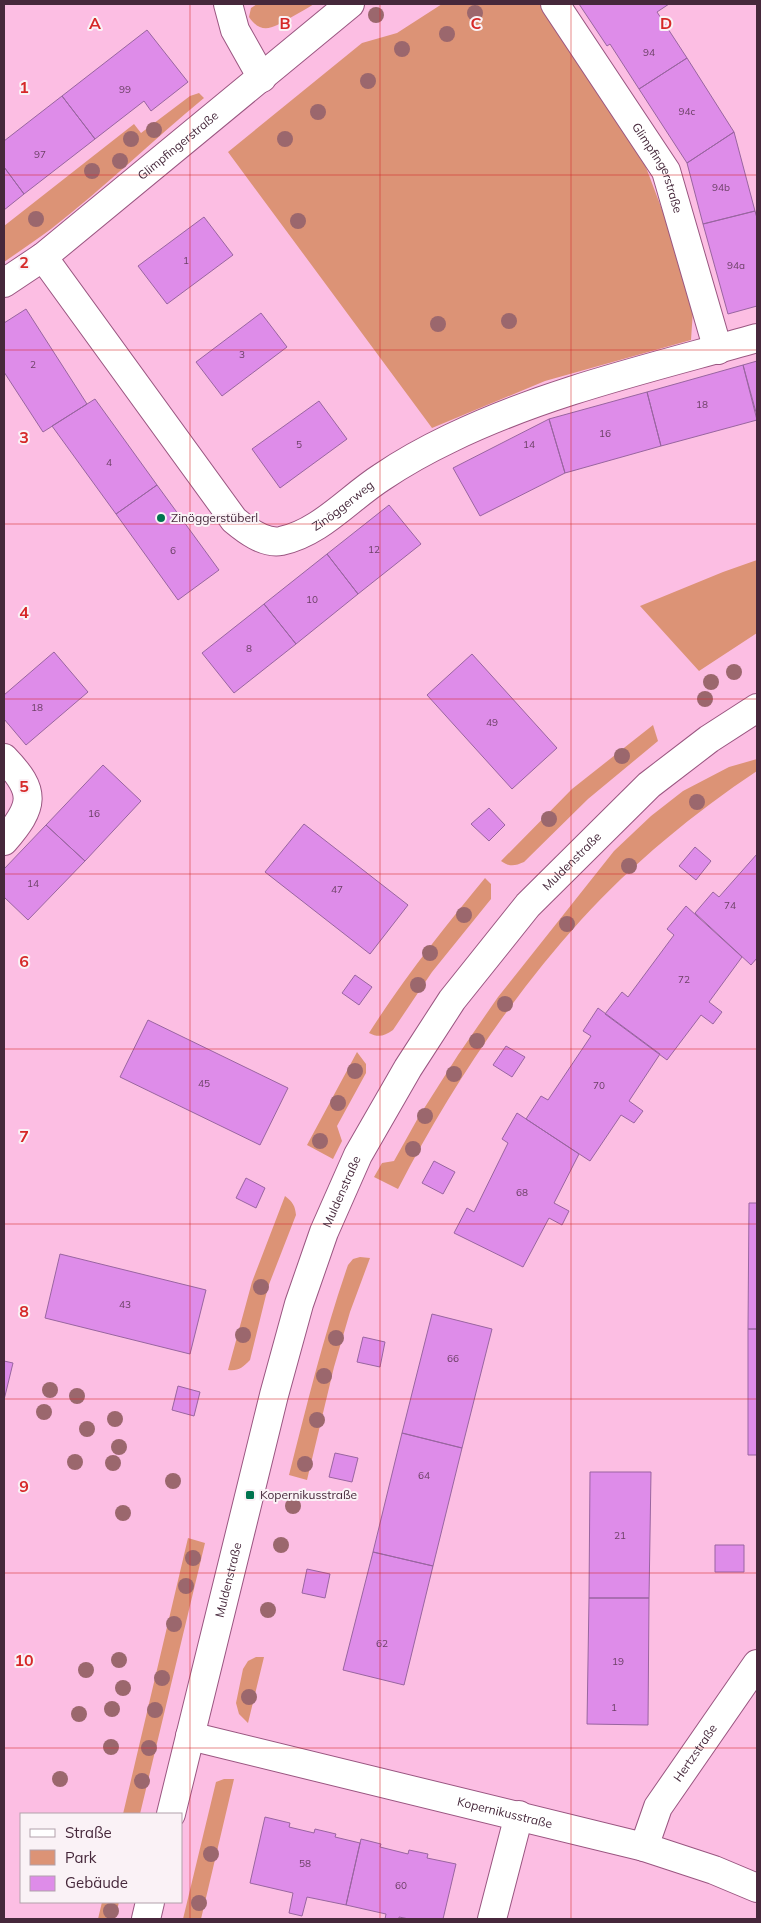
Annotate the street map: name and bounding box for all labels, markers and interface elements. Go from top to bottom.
text: A [89,13,101,33]
text: B [279,13,291,33]
text: C [471,13,482,33]
text: D [660,13,672,33]
house number: 94 [643,46,655,59]
text: 1 [19,77,29,97]
house number: 99 [119,83,131,96]
house number: 94c [679,105,696,118]
street label: Glimpfingerstraße [134,108,221,183]
street label: Glimpfingerstraße [629,120,686,215]
house number: 97 [34,148,46,161]
house number: 94b [712,181,730,194]
text: 2 [19,252,29,272]
house number: 1 [183,254,189,267]
house number: 94a [727,259,745,272]
house number: 3 [239,348,245,361]
house number: 2 [30,358,36,371]
house number: 18 [696,398,708,411]
text: 3 [19,427,29,447]
house number: 16 [599,427,611,440]
house number: 5 [296,438,302,451]
house number: 14 [523,438,535,451]
house number: 4 [106,456,112,469]
street label: Zinöggerweg [309,477,376,534]
place label: Zinöggerstüberl [171,510,258,525]
marker: Zinöggerstüberl [155,512,167,524]
house number: 12 [368,543,380,556]
house number: 6 [170,544,176,557]
house number: 10 [306,593,318,606]
text: 4 [19,602,29,622]
house number: 8 [246,642,252,655]
house number: 18 [31,701,43,714]
house number: 49 [486,716,498,729]
text: 5 [19,776,29,796]
house number: 16 [88,807,100,820]
street label: Muldenstraße [539,829,604,893]
house number: 14 [27,877,39,890]
house number: 47 [331,883,343,896]
house number: 74 [724,899,736,912]
text: 6 [19,951,29,971]
house number: 72 [678,973,690,986]
house number: 45 [198,1077,210,1090]
house number: 70 [593,1079,605,1092]
text: 7 [19,1126,29,1146]
street label: Muldenstraße [319,1154,364,1230]
house number: 68 [516,1186,528,1199]
house number: 43 [119,1298,131,1311]
text: 8 [19,1301,29,1321]
house number: 66 [447,1352,459,1365]
house number: 64 [418,1469,430,1482]
text: 9 [19,1476,29,1496]
place label: Kopernikusstraße [260,1487,357,1502]
marker: Kopernikusstraße [244,1489,256,1501]
house number: 21 [614,1529,626,1542]
street label: Muldenstraße [212,1541,244,1619]
house number: 62 [376,1637,388,1650]
text: 10 [14,1650,34,1670]
house number: 19 [612,1655,624,1668]
house number: 1 [611,1701,617,1714]
street label: Hertzstraße [670,1721,720,1784]
street label: Kopernikusstraße [456,1794,554,1831]
legend [20,1813,182,1903]
text: Straße [65,1823,112,1842]
text: Park [65,1848,97,1867]
house number: 58 [299,1857,311,1870]
text: Gebäude [65,1873,128,1892]
house number: 60 [395,1879,407,1892]

